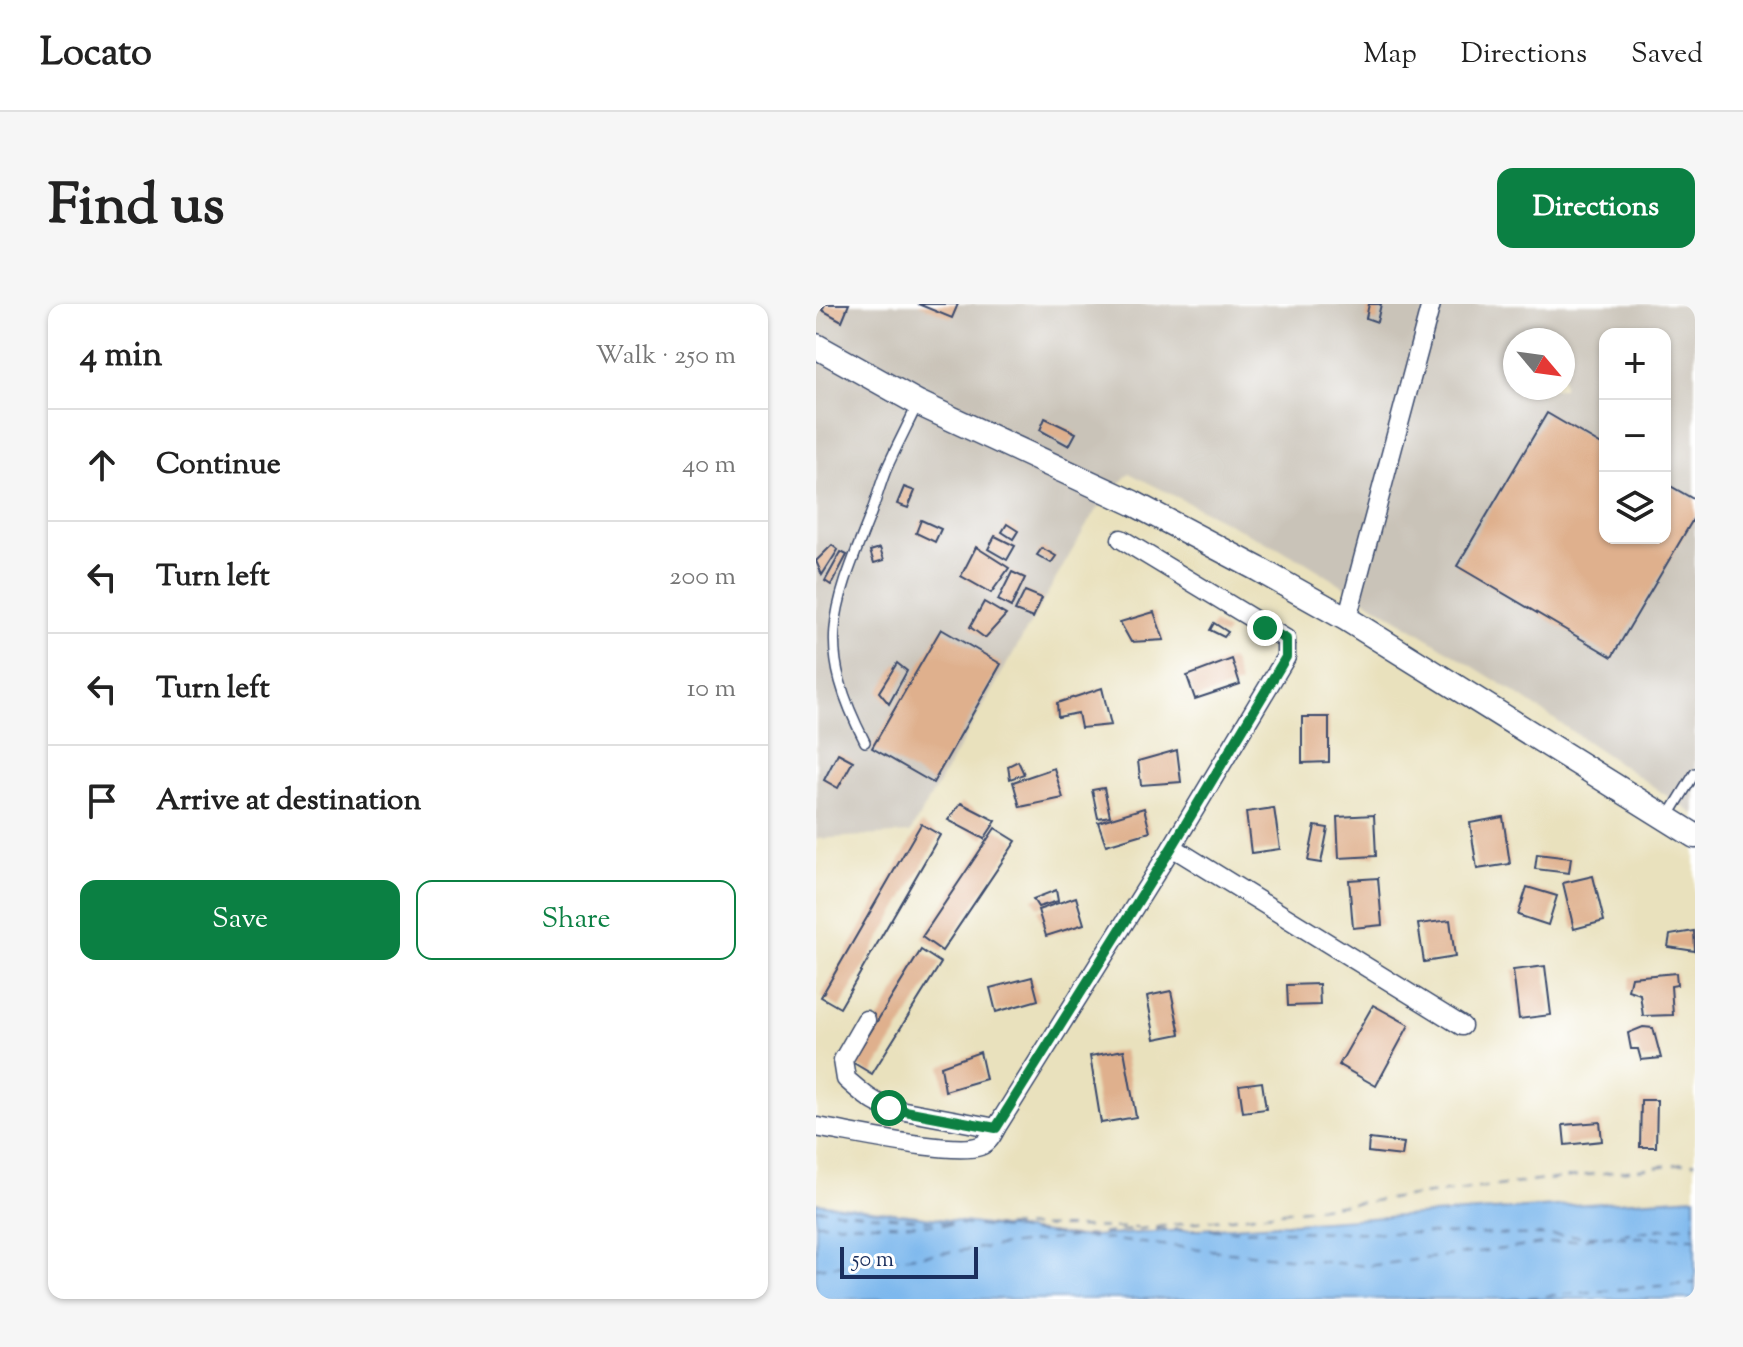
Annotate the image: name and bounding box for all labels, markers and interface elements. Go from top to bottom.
text: Locato [40,28,152,82]
text: Map [1363,35,1417,75]
text: Directions [1461,35,1587,75]
text: Saved [1631,35,1703,75]
text: Find us [48,168,224,249]
button: Directions [1497,168,1695,248]
north arrow [1503,328,1575,400]
map controls [1599,328,1671,544]
button: + [1599,328,1671,400]
text: 4 min [80,332,162,381]
text: Walk · 250 m [595,338,736,375]
button: − [1599,400,1671,472]
icon: ahead [80,443,124,487]
text: Continue [156,444,281,487]
text: 40 m [682,447,736,484]
button: layers [1599,472,1671,544]
icon: left [80,555,124,599]
text: Turn left [156,556,270,599]
text: 200 m [669,559,736,596]
route end [1247,610,1283,646]
icon: left [80,667,124,711]
text: Turn left [156,668,270,711]
text: 10 m [687,671,736,708]
icon: arrive [80,779,124,823]
text: Arrive at destination [156,780,421,823]
button: Save [80,880,400,960]
button: Share [416,880,736,960]
route start [871,1090,907,1126]
scale bar [840,1243,978,1279]
text: 50 m [852,1245,894,1277]

